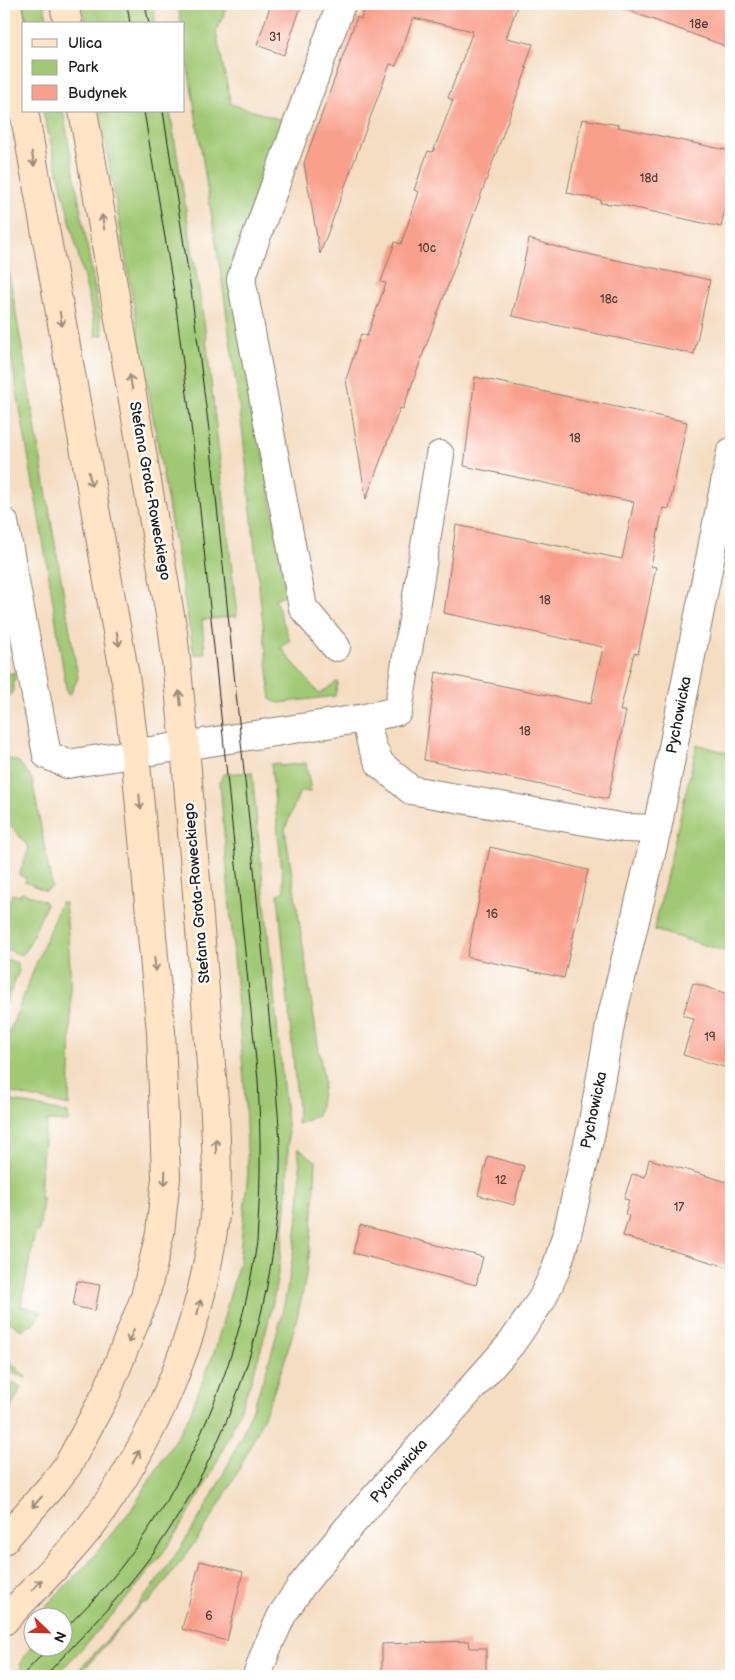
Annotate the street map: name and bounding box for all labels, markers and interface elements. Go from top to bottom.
house number: 18e [690,17,708,32]
legend [22,22,185,112]
house number: 31 [269,30,281,45]
text: Ulica [68,34,102,53]
text: Park [68,58,99,77]
text: Budynek [68,84,127,103]
one-way arrow [28,151,38,167]
house number: 18d [640,171,658,186]
one-way arrow [97,214,107,230]
house number: 10c [418,241,436,256]
house number: 18c [600,292,618,307]
one-way arrow [57,311,67,327]
one-way arrow [125,374,135,390]
street label: Stefana Grota-Roweckiego [125,400,175,582]
house number: 18 [569,431,581,446]
one-way arrow [85,471,95,487]
house number: 18 [539,593,551,608]
one-way arrow [114,631,124,647]
street label: Pychowicka [662,675,696,755]
one-way arrow [175,690,185,706]
house number: 18 [519,724,531,739]
one-way arrow [135,794,144,810]
street label: Stefana Grota-Roweckiego [180,802,214,984]
house number: 16 [486,907,498,922]
one-way arrow [150,955,160,971]
house number: 19 [704,1030,716,1045]
street label: Pychowicka [577,1070,611,1150]
one-way arrow [211,1139,221,1155]
one-way arrow [160,1170,170,1186]
house number: 12 [495,1173,507,1188]
house number: 17 [674,1200,684,1215]
one-way arrow [194,1300,204,1316]
one-way arrow [125,1328,135,1343]
street label: Pychowicka [366,1435,432,1507]
one-way arrow [132,1450,141,1465]
one-way arrow [31,1496,43,1509]
one-way arrow [31,1579,43,1592]
north arrow [22,1608,72,1658]
house number: 6 [205,1609,213,1624]
text: N [50,1629,69,1645]

